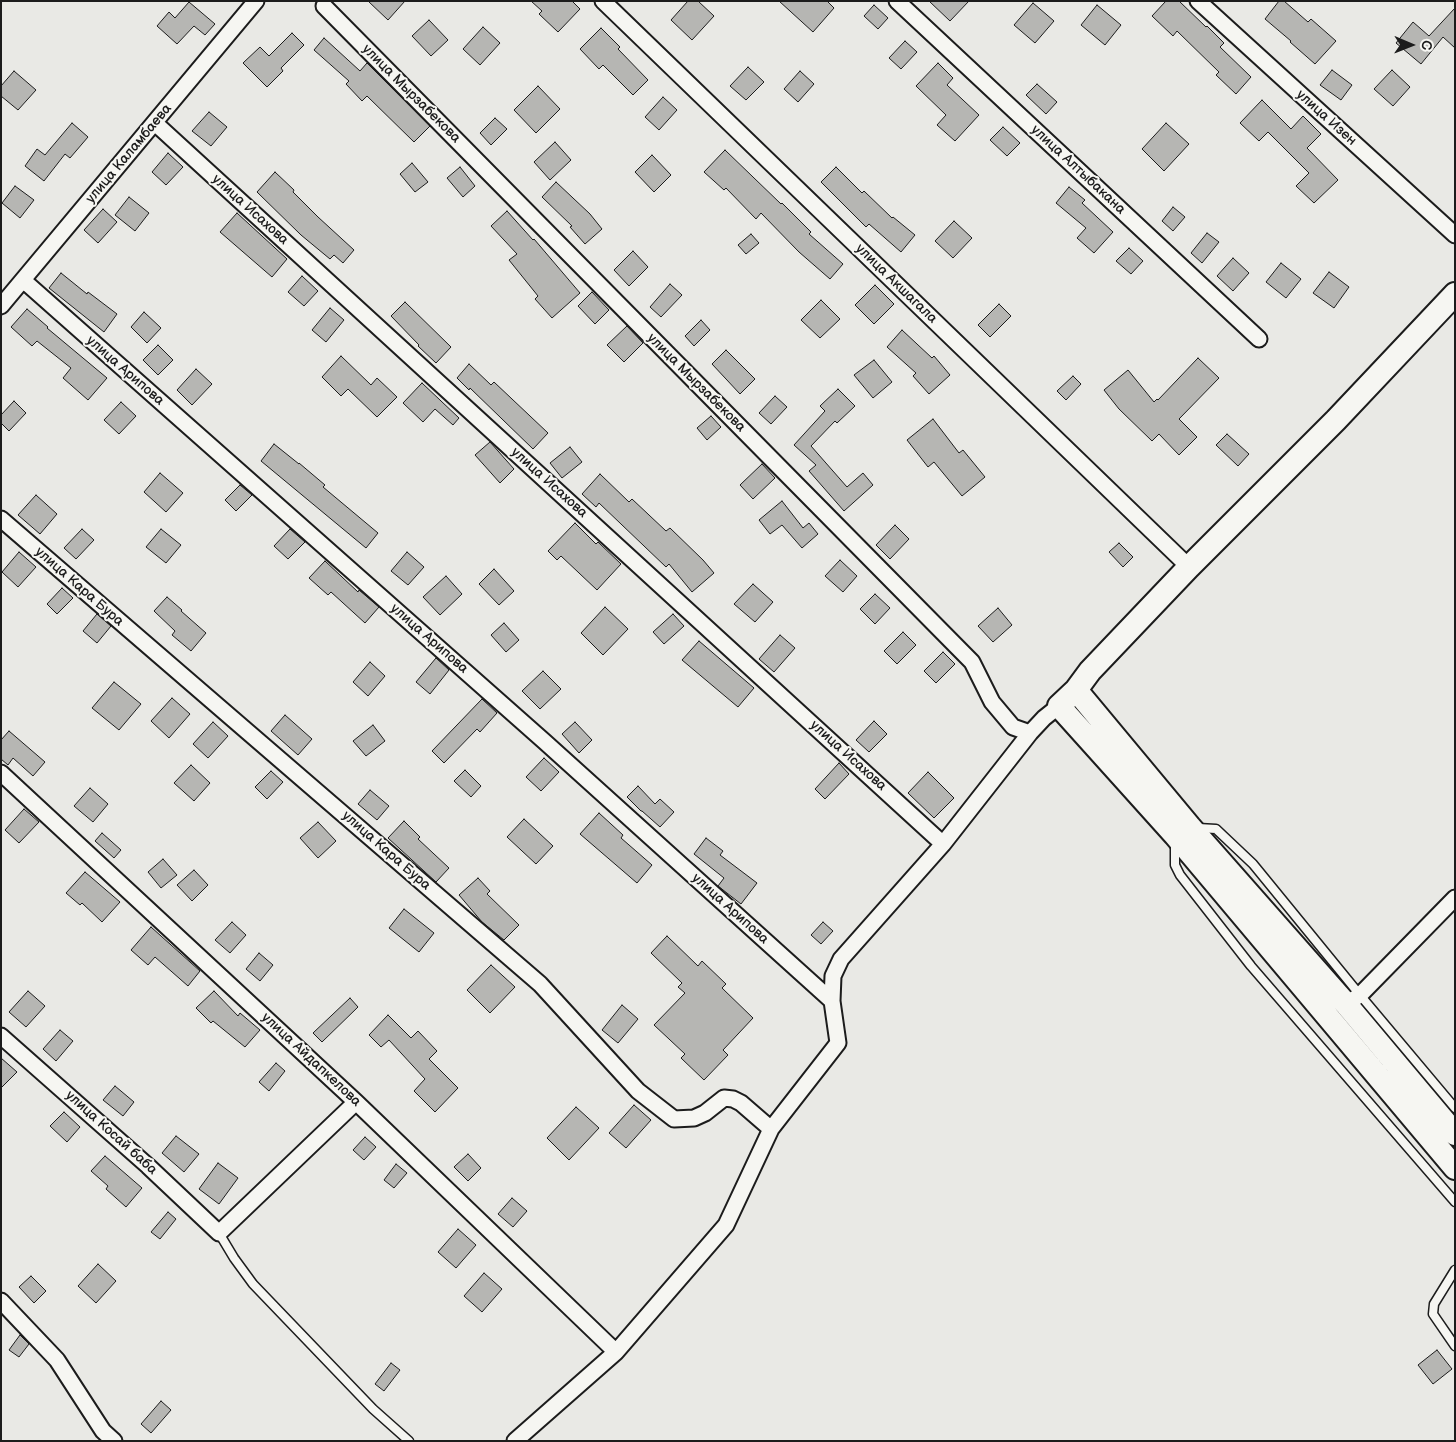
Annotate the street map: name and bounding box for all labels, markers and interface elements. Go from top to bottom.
north arrow [1386,20,1436,70]
text: С [1418,40,1435,50]
street label: улица Мырзабекова [358,41,464,147]
street label: улица Изен [1292,87,1360,149]
street label: улица Каламбаева [83,101,175,207]
street label: улица Алтыбакана [1027,122,1129,218]
street label: улица Исахова [208,171,292,249]
street label: улица Акшагала [852,241,940,327]
street label: улица Мырзабекова [643,330,749,436]
street label: улица Арипова [83,333,167,409]
street label: улица Исахова [507,444,591,522]
street label: улица Кара Бура [31,544,127,630]
street label: улица Арипова [387,601,471,677]
street label: улица Исахова [806,717,890,795]
street label: улица Кара Бура [338,808,434,894]
street label: улица Арипова [688,870,772,948]
street label: улица Айдапкелова [258,1010,364,1110]
street label: улица Косай баба [62,1087,160,1179]

